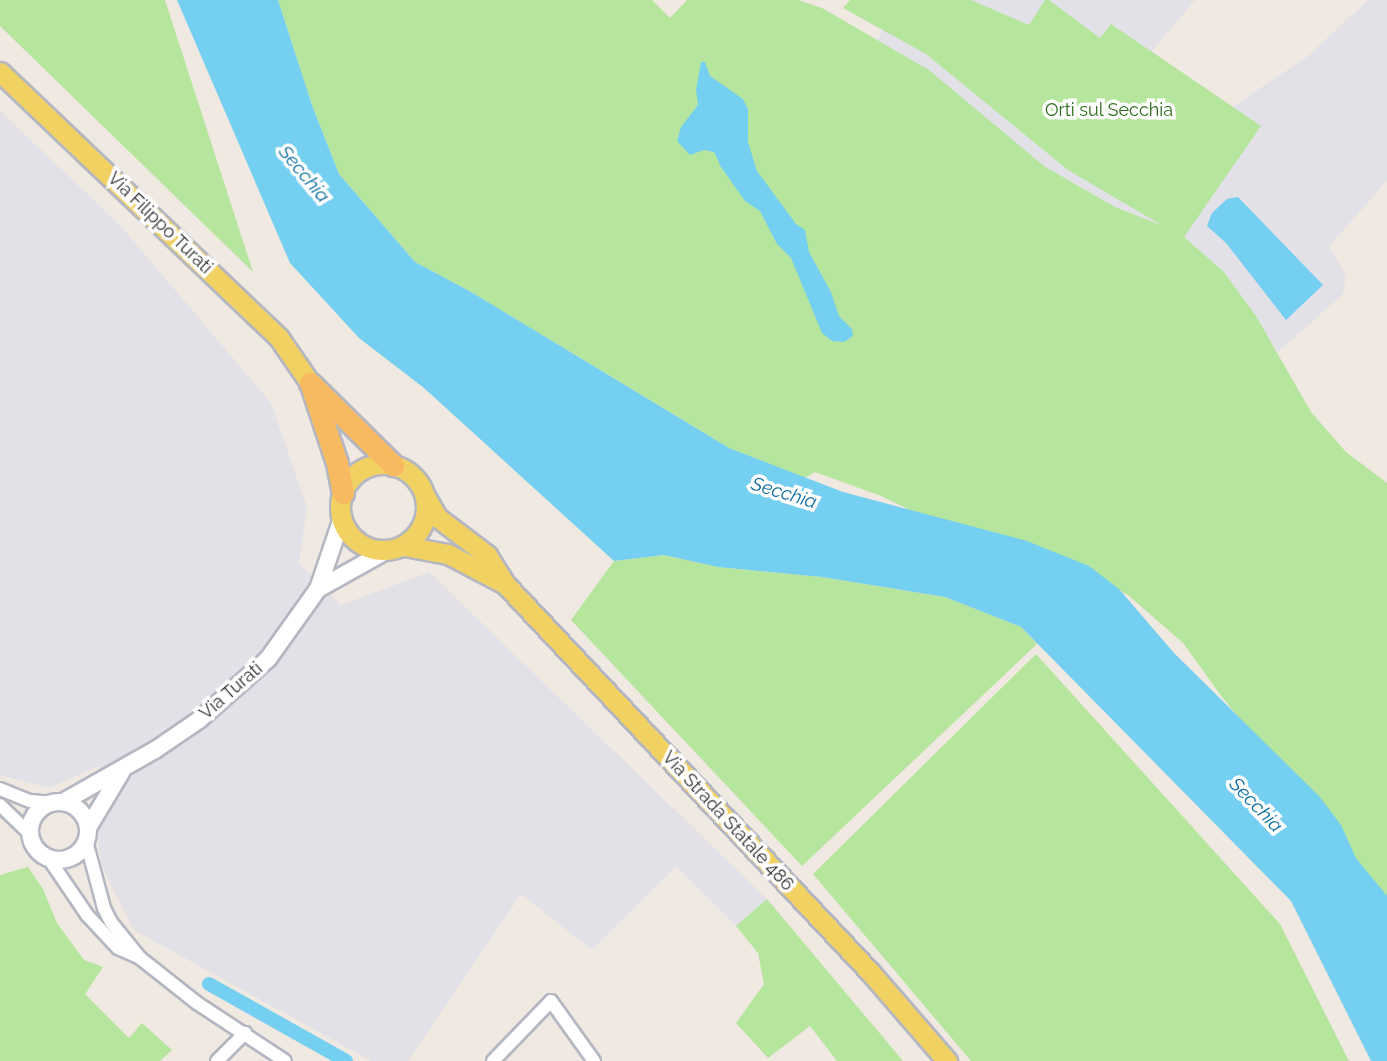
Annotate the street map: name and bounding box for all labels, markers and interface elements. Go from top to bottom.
park label: Orti sul Secchia [1045,99,1173,121]
water label: Secchia [274,141,334,207]
street label: Via Filippo Turati [103,167,217,279]
water label: Secchia [749,472,819,514]
street label: Via Turati [195,658,267,724]
street label: Via Strada Statale 486 [658,747,798,895]
water label: Secchia [1224,773,1288,837]

